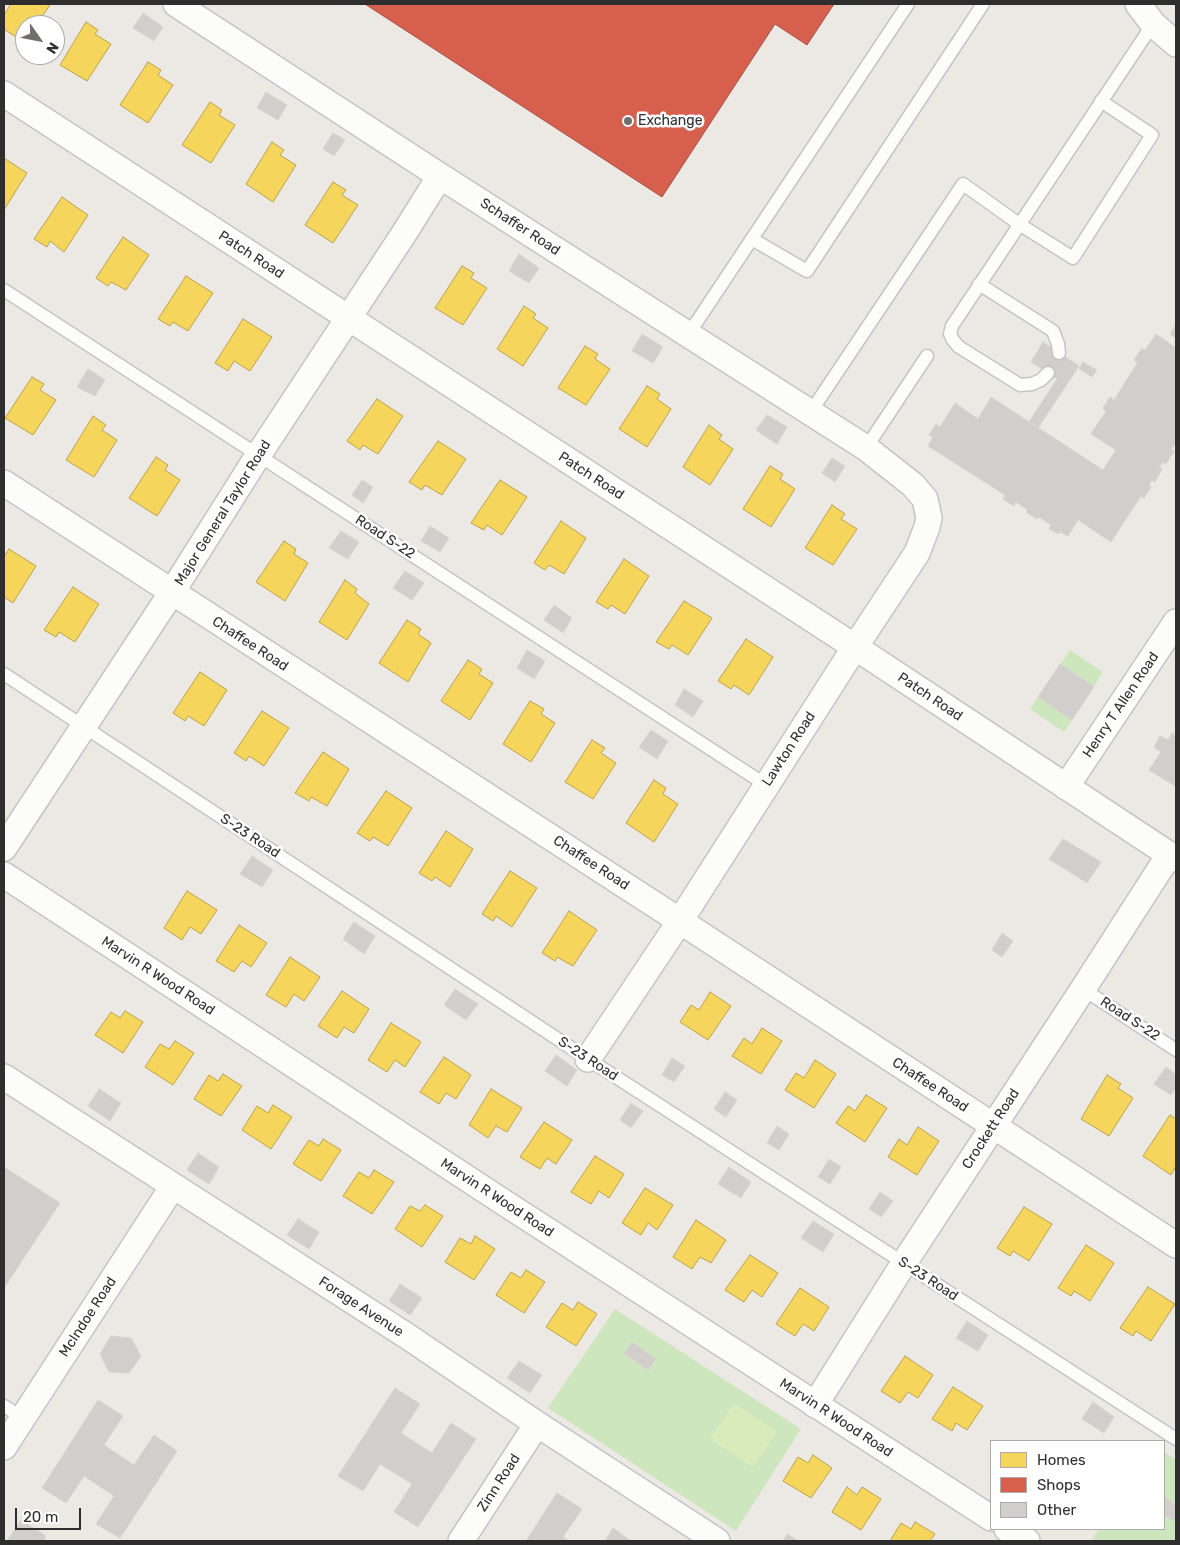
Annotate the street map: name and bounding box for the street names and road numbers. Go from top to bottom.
street label: Schaffer Road [477,195,563,259]
street label: Patch Road [215,228,287,282]
street label: Major General Taylor Road [171,437,275,589]
street label: Patch Road [555,449,627,503]
street label: Road S-22 [352,511,418,563]
street label: Chaffee Road [209,613,291,675]
street label: Henry T Allen Road [1080,649,1162,761]
street label: Patch Road [894,669,966,725]
street label: Lawton Road [759,709,819,789]
street label: S-23 Road [217,810,283,862]
street label: Chaffee Road [550,832,632,894]
street label: Marvin R Wood Road [98,933,218,1019]
street label: Road S-22 [1097,993,1163,1045]
street label: S-23 Road [555,1033,621,1085]
street label: Chaffee Road [889,1054,971,1116]
street label: Crockett Road [959,1086,1023,1172]
street label: Marvin R Wood Road [437,1155,557,1241]
street label: S-23 Road [895,1253,961,1305]
street label: Forage Avenue [315,1273,407,1341]
street label: McIndoe Road [56,1274,120,1360]
street label: Marvin R Wood Road [776,1375,896,1461]
street label: Zinn Road [474,1451,524,1515]

